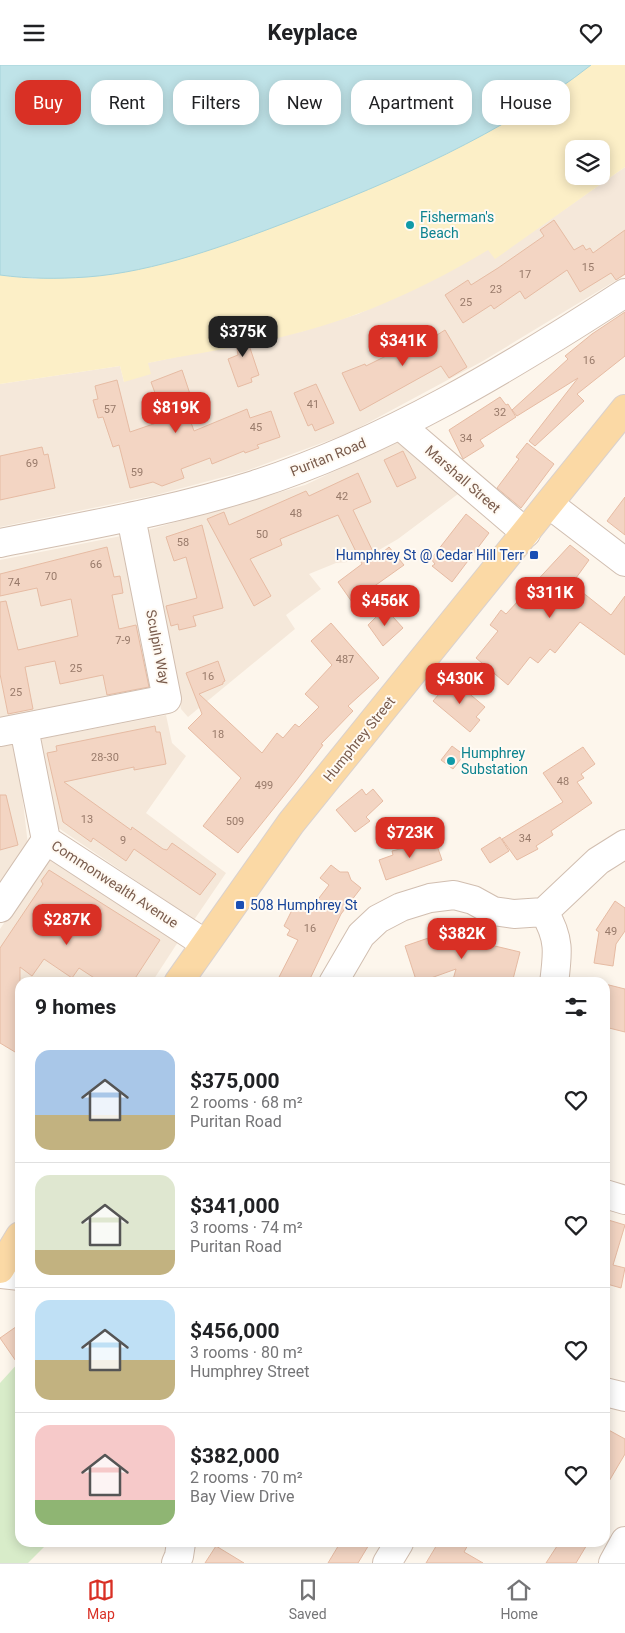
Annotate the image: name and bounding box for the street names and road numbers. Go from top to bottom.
street label: Puritan Road [288,435,368,479]
street label: Marshall Street [422,442,504,516]
street label: Sculpin Way [143,608,173,686]
street label: Humphrey Street [320,693,398,785]
street label: Commonwealth Avenue [49,837,181,931]

